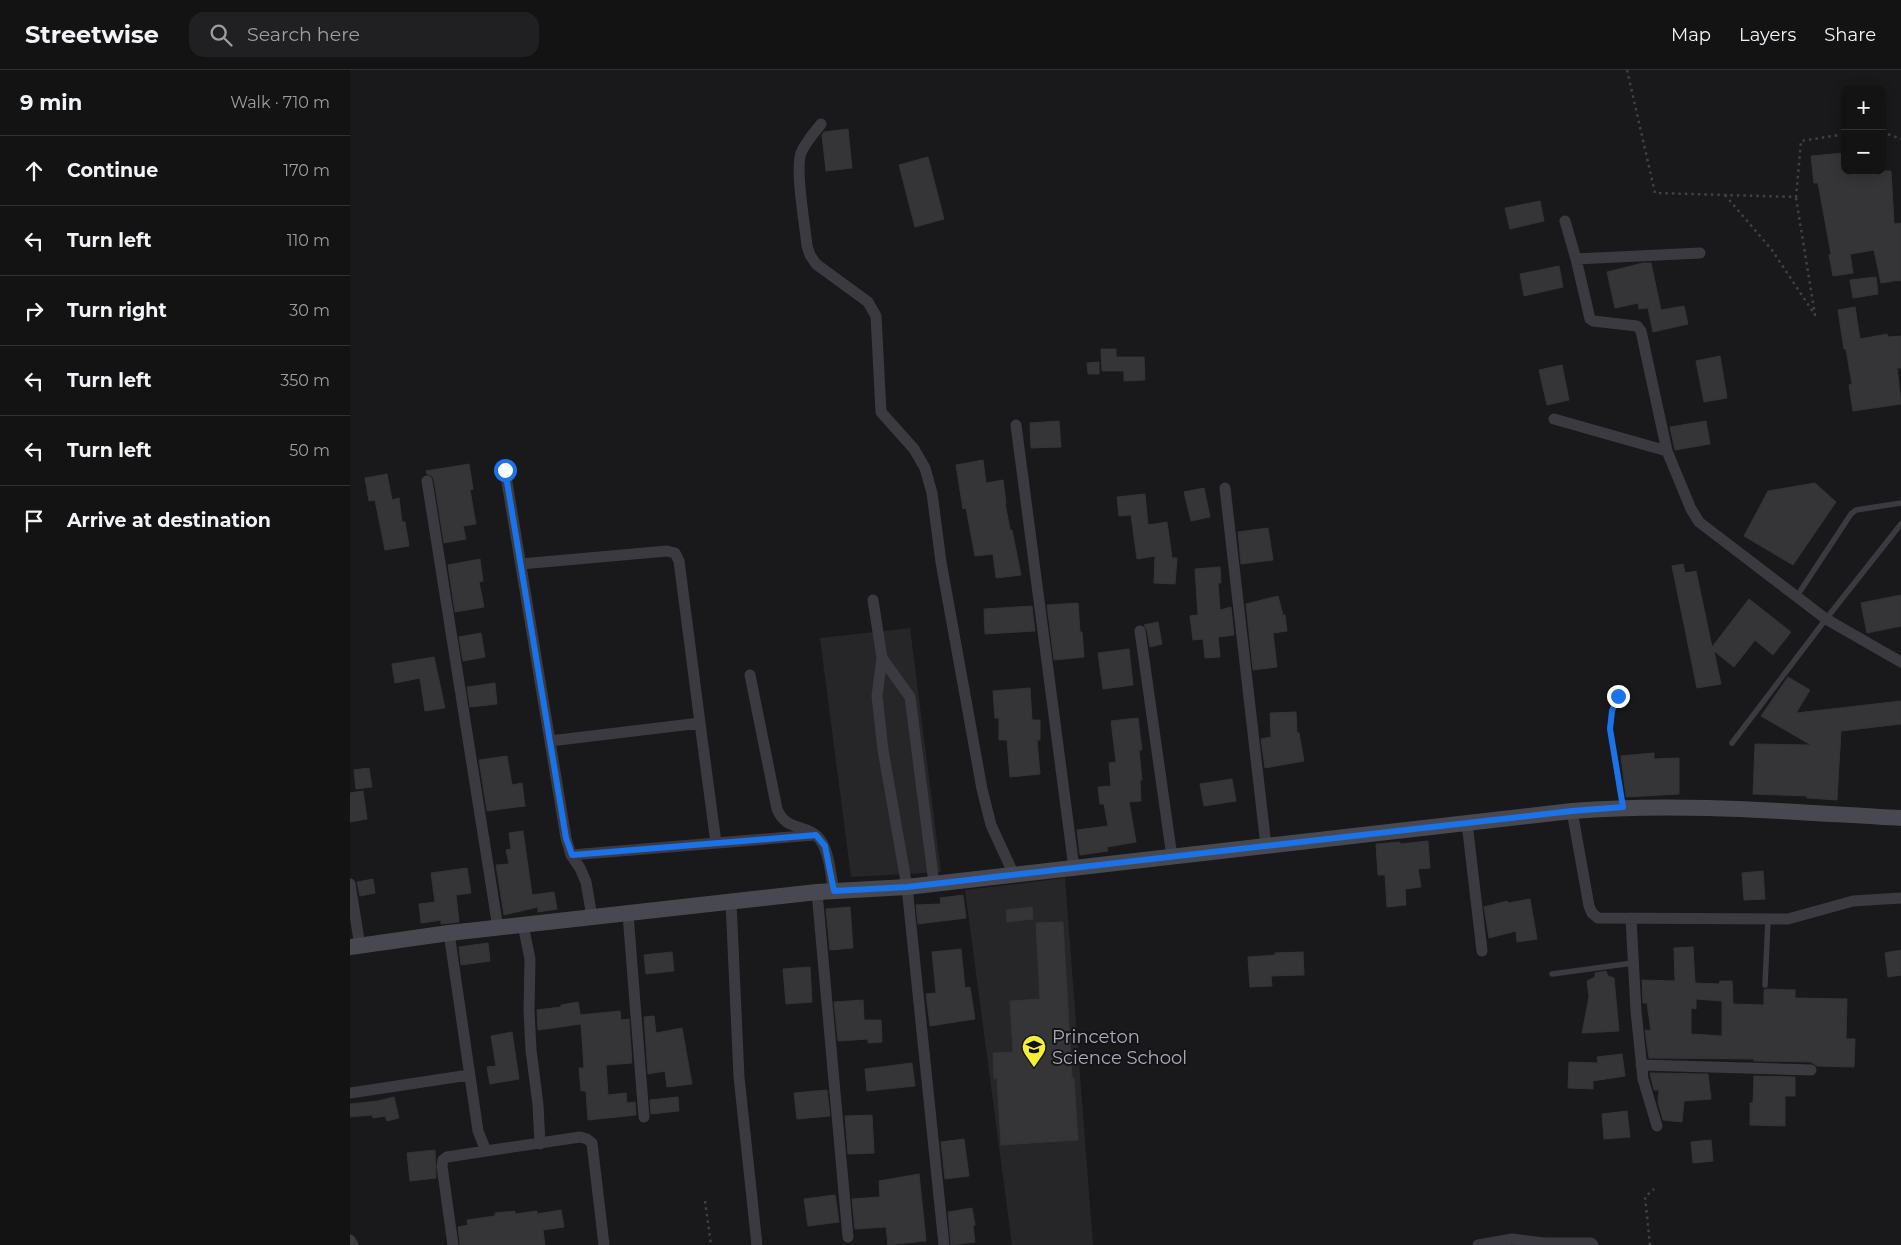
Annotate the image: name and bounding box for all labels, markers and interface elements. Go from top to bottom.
search box [189,12,539,57]
text: Streetwise [25,20,159,49]
icon: search [207,21,235,49]
text: Search here [247,23,360,46]
text: Map [1671,24,1711,46]
text: Layers [1739,24,1796,46]
text: Share [1824,24,1876,46]
map controls [1841,85,1886,175]
button: + [1841,85,1886,130]
text: 9 min [20,90,82,115]
text: Walk · 710 m [230,93,330,112]
button: − [1841,130,1886,175]
icon: ahead [20,157,48,185]
text: Continue [67,159,158,182]
text: 170 m [283,161,330,180]
icon: left [20,227,48,255]
text: Turn left [67,229,152,252]
text: 110 m [287,231,330,250]
icon: right [20,297,48,325]
text: Turn right [67,299,167,322]
text: 30 m [289,301,330,320]
icon: left [20,367,48,395]
text: Turn left [67,369,152,392]
text: 350 m [280,371,330,390]
icon: left [20,437,48,465]
text: Turn left [67,439,152,462]
text: 50 m [289,441,330,460]
route start [494,459,517,482]
icon: arrive [20,507,48,535]
text: Arrive at destination [67,509,271,532]
route end [1607,685,1630,708]
place label: Princeton Science School [1052,1026,1187,1069]
school or university icon: Princeton Science School [1021,1034,1047,1068]

